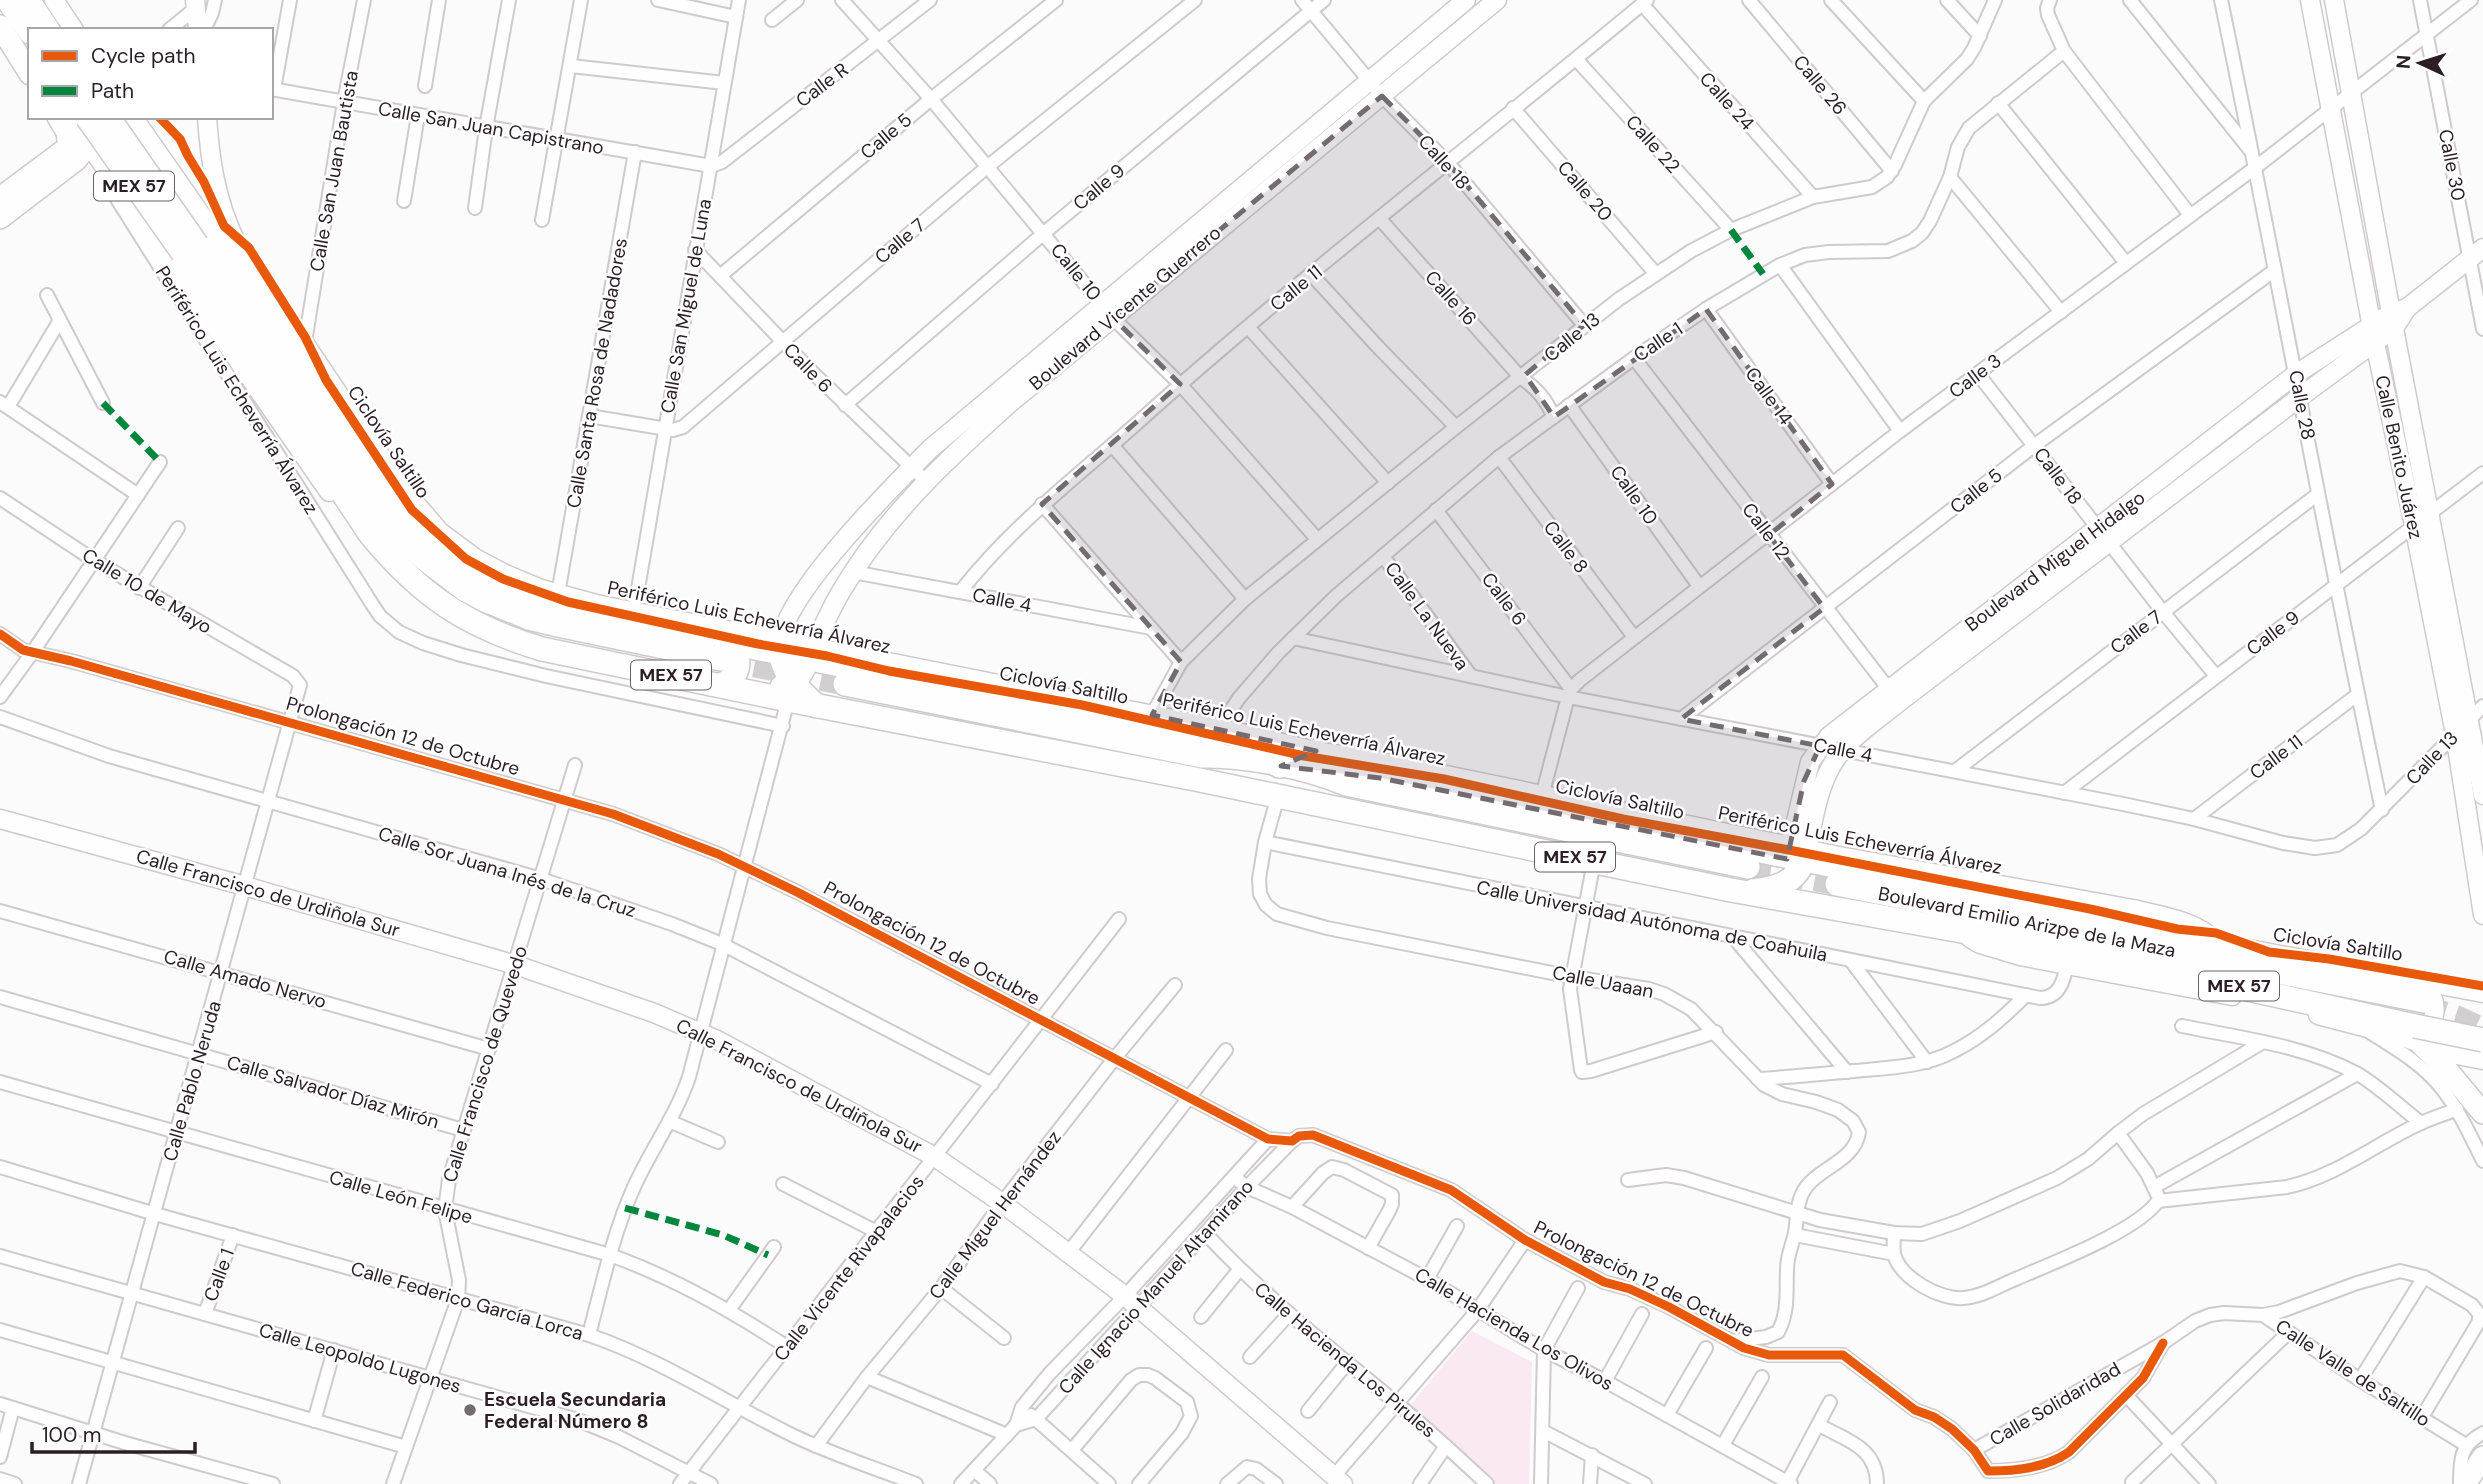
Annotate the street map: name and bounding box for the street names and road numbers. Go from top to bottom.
street label: Calle 26 [1788,50,1852,120]
street label: Calle R [791,57,853,113]
street label: Calle 24 [1694,66,1760,136]
street label: Calle San Juan Bautista [304,68,364,274]
street label: Calle San Juan Capistrano [376,96,606,160]
street label: Calle 5 [855,107,917,165]
street label: Calle 22 [1620,110,1686,178]
street label: Calle 30 [2433,127,2471,203]
street label: Calle 18 [1413,129,1475,195]
street label: Calle 20 [1552,156,1618,226]
street label: Calle 9 [1068,158,1130,216]
road number: MEX 57 [94,172,174,201]
street label: Calle San Miguel de Luna [655,197,717,415]
street label: Calle 7 [870,213,930,269]
street label: Boulevard Vicente Guerrero [1024,220,1226,396]
street label: Calle Santa Rosa de Nadadores [561,236,633,510]
street label: Calle 10 [1045,238,1107,306]
street label: Calle 11 [1265,259,1327,317]
street label: Periférico Luis Echeverría Álvarez [150,261,324,519]
street label: Calle 16 [1420,265,1482,331]
street label: Calle 13 [1539,307,1605,367]
street label: Calle 1 [1629,316,1687,368]
street label: Calle 6 [778,338,838,398]
street label: Calle 3 [1944,348,2006,404]
street label: Calle 14 [1740,362,1798,430]
street label: Calle 28 [2283,368,2321,442]
street label: Calle Benito Juárez [2369,373,2429,541]
street label: Ciclovía Saltillo [342,381,436,503]
street label: Calle 18 [2028,442,2088,510]
street label: Calle 10 [1604,460,1664,530]
street label: Calle 5 [1945,463,2007,519]
street label: Boulevard Miguel Hidalgo [1960,485,2150,637]
street label: Calle 12 [1736,497,1796,565]
street label: Calle 8 [1538,516,1594,578]
street label: Calle 10 de Mayo [78,542,216,640]
street label: Calle La Nueva [1379,557,1475,675]
street label: Calle 6 [1476,567,1532,631]
street label: Periférico Luis Echeverría Álvarez [605,575,893,659]
street label: Calle 4 [970,582,1034,618]
street label: Calle 7 [2105,604,2167,660]
street label: Calle 9 [2241,605,2305,661]
road number: MEX 57 [631,660,711,690]
street label: Ciclovía Saltillo [997,660,1131,710]
street label: Periférico Luis Echeverría Álvarez [1160,687,1448,771]
street label: Prolongación 12 de Octubre [283,691,523,781]
street label: Calle 13 [2400,726,2464,790]
street label: Calle 11 [2244,729,2308,785]
street label: Calle 4 [1811,732,1875,768]
street label: Ciclovía Saltillo [1553,773,1687,825]
street label: Periférico Luis Echeverría Álvarez [1716,800,2004,880]
street label: Calle Sor Juana Inés de la Cruz [375,821,639,923]
road number: MEX 57 [1535,842,1615,872]
street label: Calle Francisco de Urdiñola Sur [133,843,403,943]
street label: Prolongación 12 de Octubre [819,875,1045,1011]
street label: Calle Universidad Autónoma de Coahuila [1474,875,1830,967]
street label: Boulevard Emilio Arizpe de la Maza [1876,881,2178,963]
street label: Ciclovía Saltillo [2271,921,2405,967]
street label: Calle Francisco de Quevedo [437,943,533,1185]
street label: Calle Amado Nervo [161,944,329,1014]
street label: Calle Uaaan [1550,960,1656,1004]
road number: MEX 57 [2199,972,2279,1001]
street label: Calle Pablo Neruda [157,998,227,1164]
street label: Calle Francisco de Urdiñola Sur [672,1013,926,1159]
street label: Calle Salvador Díaz Mirón [224,1050,442,1134]
street label: Calle Miguel Hernández [923,1126,1067,1304]
street label: Calle León Felipe [326,1165,476,1229]
street label: Calle Vicente Rivapalacios [768,1170,930,1366]
street label: Calle Ignacio Manuel Altamirano [1053,1175,1259,1399]
street label: Prolongación 12 de Octubre [1530,1215,1758,1343]
street label: Calle 1 [198,1245,240,1305]
street label: Calle Federico García Lorca [348,1256,586,1346]
street label: Calle Hacienda Los Olivos [1410,1262,1618,1396]
street label: Calle Hacienda Los Pirules [1249,1277,1441,1443]
street label: Calle Valle de Saltillo [2271,1314,2435,1432]
street label: Calle Leopoldo Lugones [256,1317,464,1399]
street label: Calle Solidaridad [1985,1356,2125,1452]

